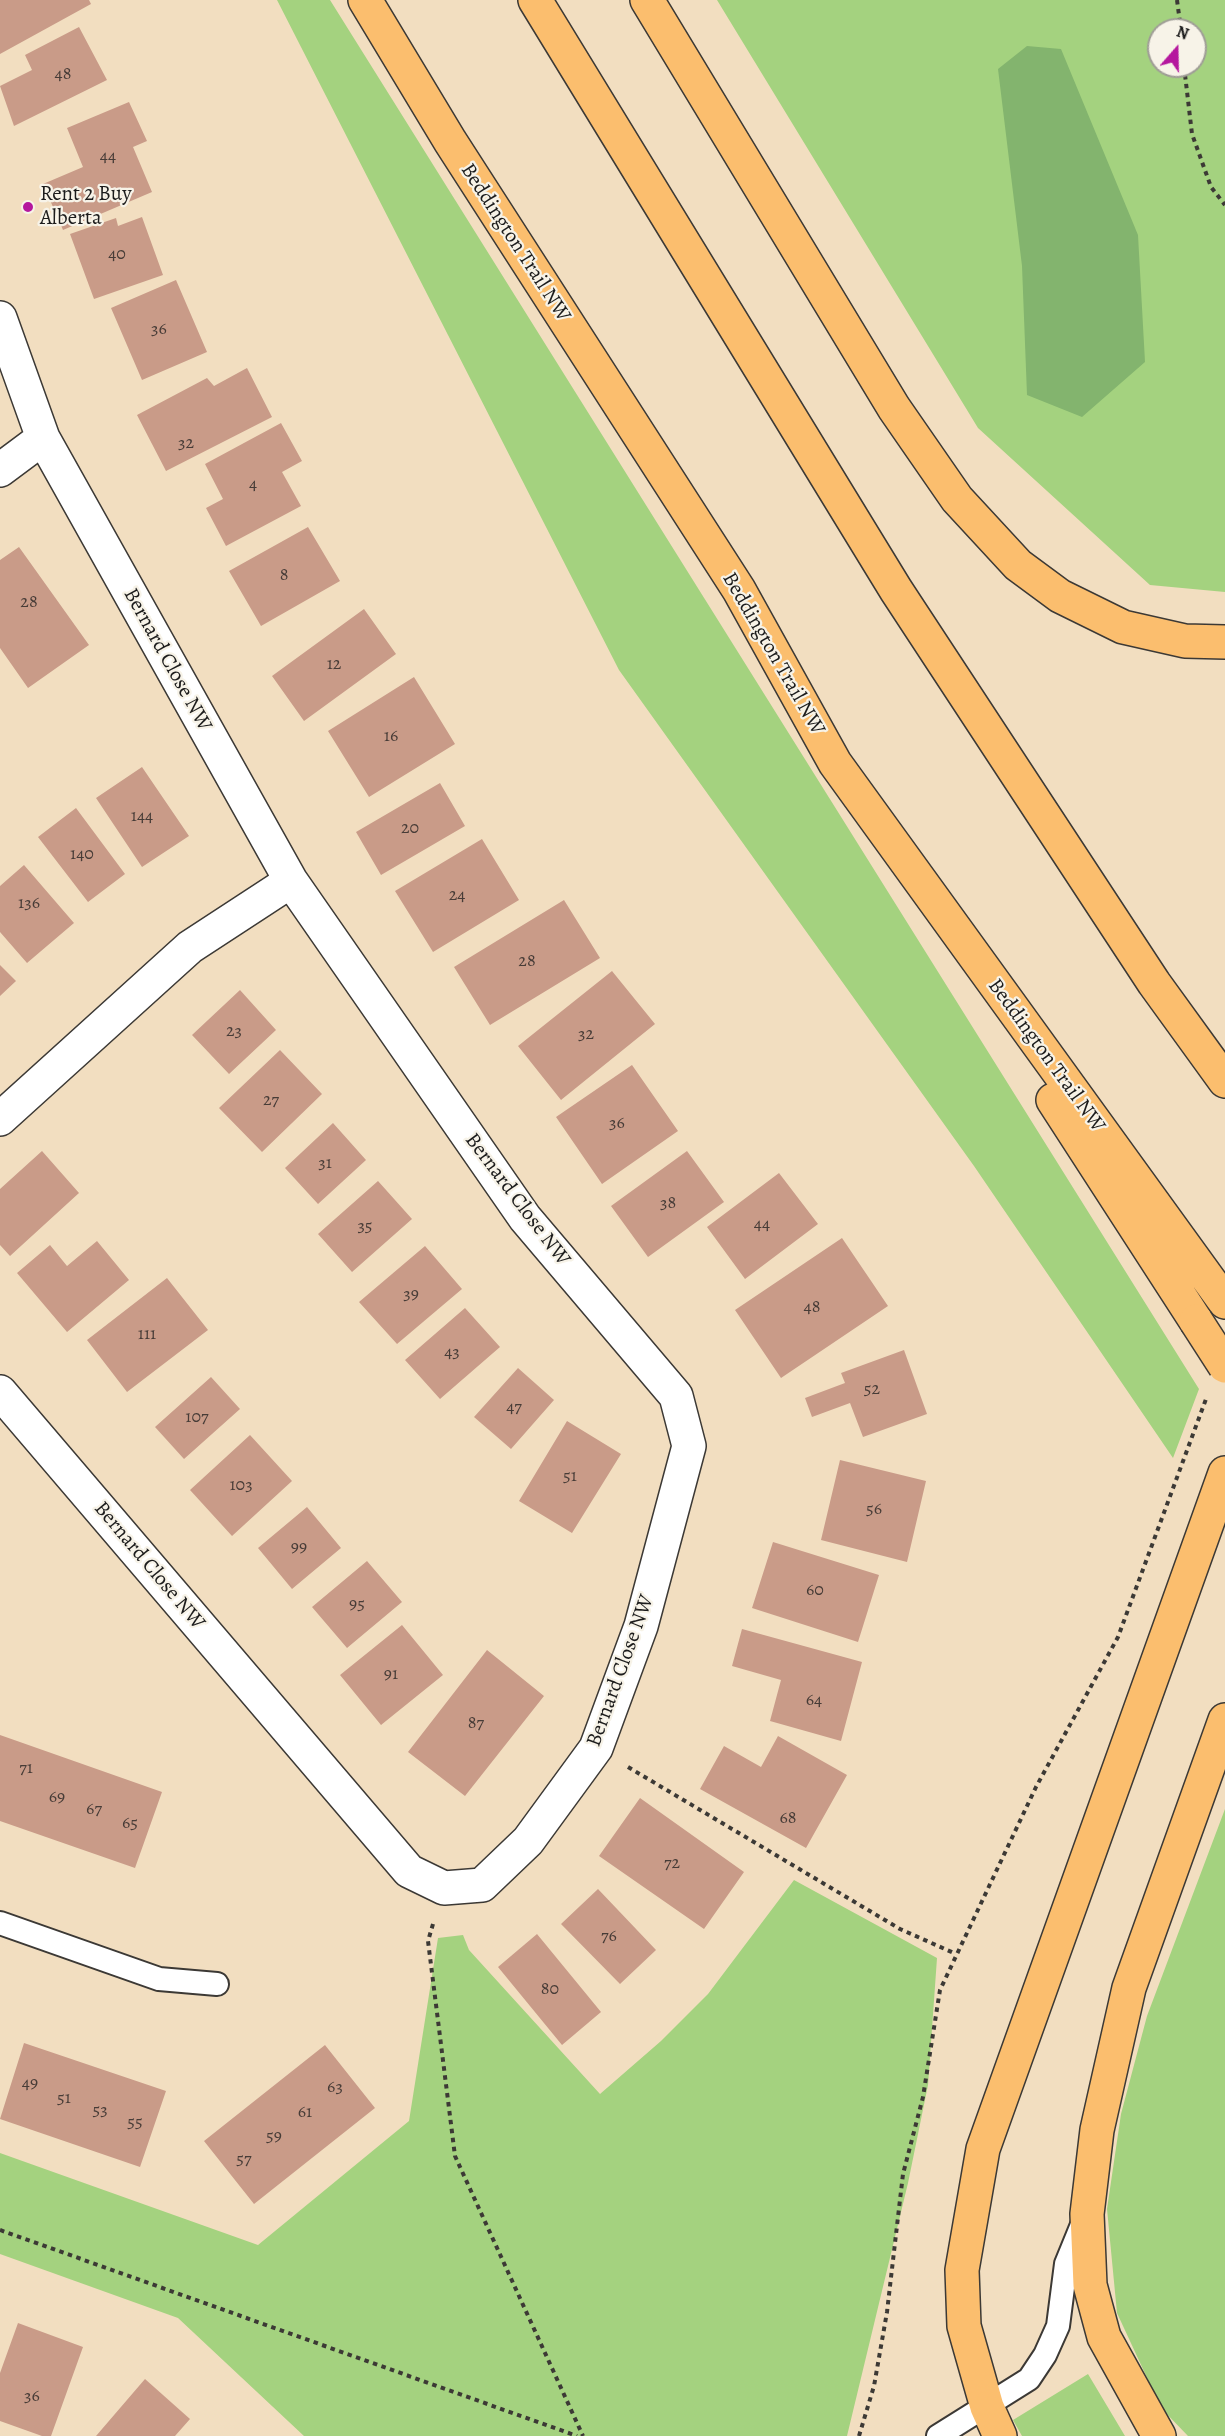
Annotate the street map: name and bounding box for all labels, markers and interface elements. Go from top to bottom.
north arrow [1147,18,1207,78]
text: N [1173,21,1192,45]
house number: 48 [55,64,71,86]
house number: 44 [100,146,116,168]
street label: Beddington Trail NW [454,159,576,327]
place label: Rent 2 Buy Alberta [40,182,132,232]
marker: Rent 2 Buy Alberta [21,200,35,214]
house number: 40 [108,244,126,266]
house number: 36 [151,319,167,341]
house number: 32 [178,433,194,455]
house number: 4 [249,474,257,496]
house number: 8 [280,565,288,587]
street label: Beddington Trail NW [716,568,830,740]
street label: Bernard Close NW [117,584,217,736]
house number: 28 [20,592,38,614]
house number: 12 [327,654,341,676]
house number: 16 [384,726,398,748]
house number: 144 [131,806,153,828]
house number: 20 [401,818,419,840]
house number: 140 [70,844,94,866]
house number: 24 [449,885,465,907]
house number: 136 [18,893,40,915]
house number: 28 [518,951,536,973]
street label: Beddington Trail NW [982,974,1110,1138]
house number: 23 [226,1021,242,1043]
house number: 32 [578,1024,594,1046]
house number: 27 [263,1090,279,1112]
house number: 36 [609,1113,625,1135]
street label: Bernard Close NW [459,1129,575,1271]
house number: 31 [318,1153,332,1175]
house number: 38 [660,1193,676,1215]
house number: 44 [754,1214,770,1236]
house number: 35 [357,1216,373,1238]
house number: 39 [403,1284,419,1306]
house number: 48 [804,1297,820,1319]
house number: 111 [138,1324,156,1346]
house number: 43 [444,1342,460,1364]
house number: 52 [864,1379,880,1401]
house number: 47 [506,1397,522,1419]
house number: 107 [185,1407,209,1429]
house number: 51 [563,1466,577,1488]
house number: 103 [229,1475,253,1497]
street label: Bernard Close NW [88,1497,210,1635]
house number: 56 [866,1499,882,1521]
house number: 99 [291,1537,307,1559]
house number: 60 [806,1580,824,1602]
street label: Bernard Close NW [582,1592,660,1750]
house number: 95 [349,1594,365,1616]
house number: 91 [384,1664,398,1686]
house number: 64 [806,1690,822,1712]
house number: 87 [468,1713,484,1735]
house number: 71 [19,1758,33,1780]
house number: 69 [49,1787,65,1809]
house number: 67 [86,1799,102,1821]
house number: 68 [779,1808,797,1830]
house number: 65 [122,1813,138,1835]
house number: 72 [664,1853,680,1875]
house number: 76 [601,1926,617,1948]
house number: 80 [541,1979,559,2001]
house number: 49 [22,2073,38,2095]
house number: 63 [327,2077,343,2099]
house number: 51 [57,2088,71,2110]
house number: 53 [92,2100,108,2122]
house number: 61 [298,2102,312,2124]
house number: 55 [127,2112,143,2134]
house number: 59 [266,2126,282,2148]
house number: 57 [236,2149,252,2171]
house number: 36 [24,2386,40,2408]

